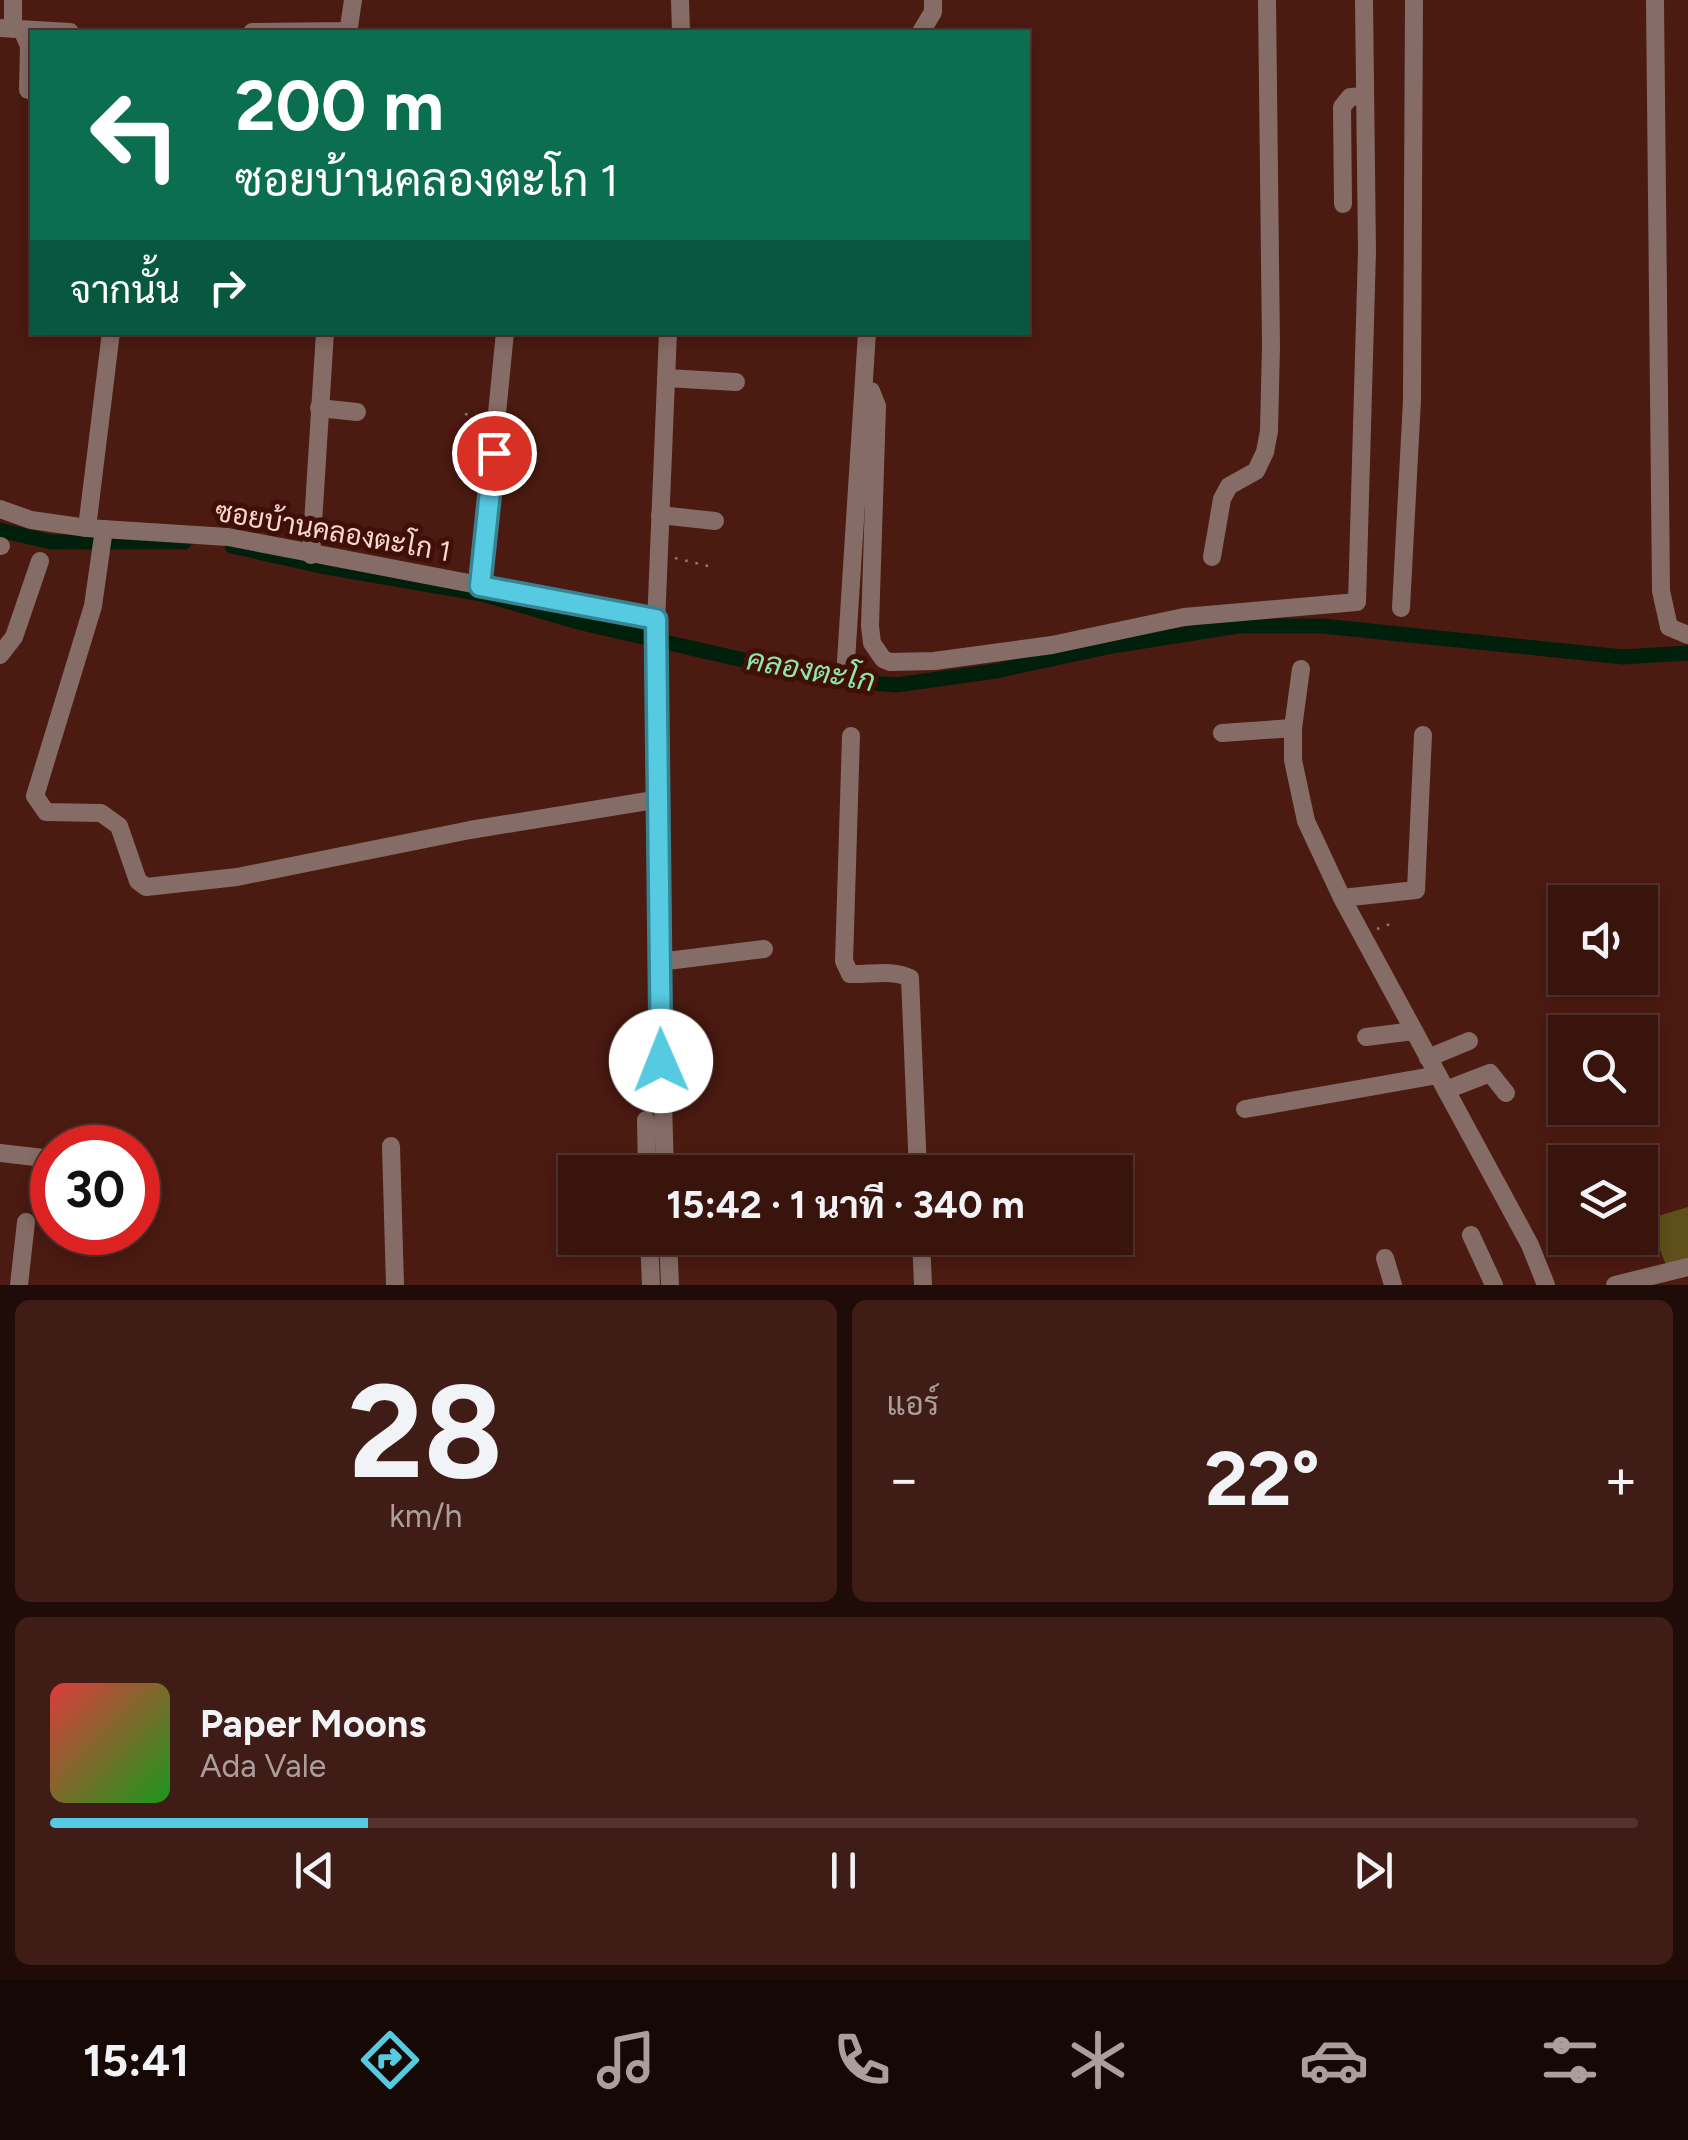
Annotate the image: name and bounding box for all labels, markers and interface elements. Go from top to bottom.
text: 200 m [235,63,444,148]
icon: left [70,70,200,200]
text: ซอยบ้านคลองตะโก 1 [235,153,619,207]
icon: right [200,260,255,315]
text: จากนั้น [70,267,180,313]
pin [452,411,537,496]
icon: arrive [467,426,522,481]
street label: ซอยบ้านคลองตะโก 1 [213,492,454,568]
water label: คลองตะโก [744,640,878,699]
map controls [1548,885,1658,1255]
button: sound [1548,885,1658,995]
position arrow [609,1009,713,1113]
button: search [1548,1015,1658,1125]
speed limit sign: 30 [30,1125,160,1255]
button: layers [1548,1145,1658,1255]
text: 15:42 · 1 นาที · 340 m [666,1182,1025,1228]
text: 28 [348,1354,503,1510]
text: แอร์ [887,1385,939,1423]
text: 22° [1205,1434,1320,1524]
text: − [887,1446,921,1512]
text: + [1604,1446,1638,1512]
text: km/h [389,1497,462,1535]
text: Paper Moons [200,1701,426,1747]
text: Ada Vale [200,1747,326,1785]
icon: previous [287,1843,342,1898]
icon: pause [816,1843,871,1898]
icon: next [1346,1843,1401,1898]
icon: directions [355,2025,425,2095]
icon: music [591,2025,661,2095]
icon: phone [827,2025,897,2095]
icon: climate [1063,2025,1133,2095]
icon: car [1299,2025,1369,2095]
icon: filters [1535,2025,1605,2095]
text: 15:41 [83,2033,189,2087]

